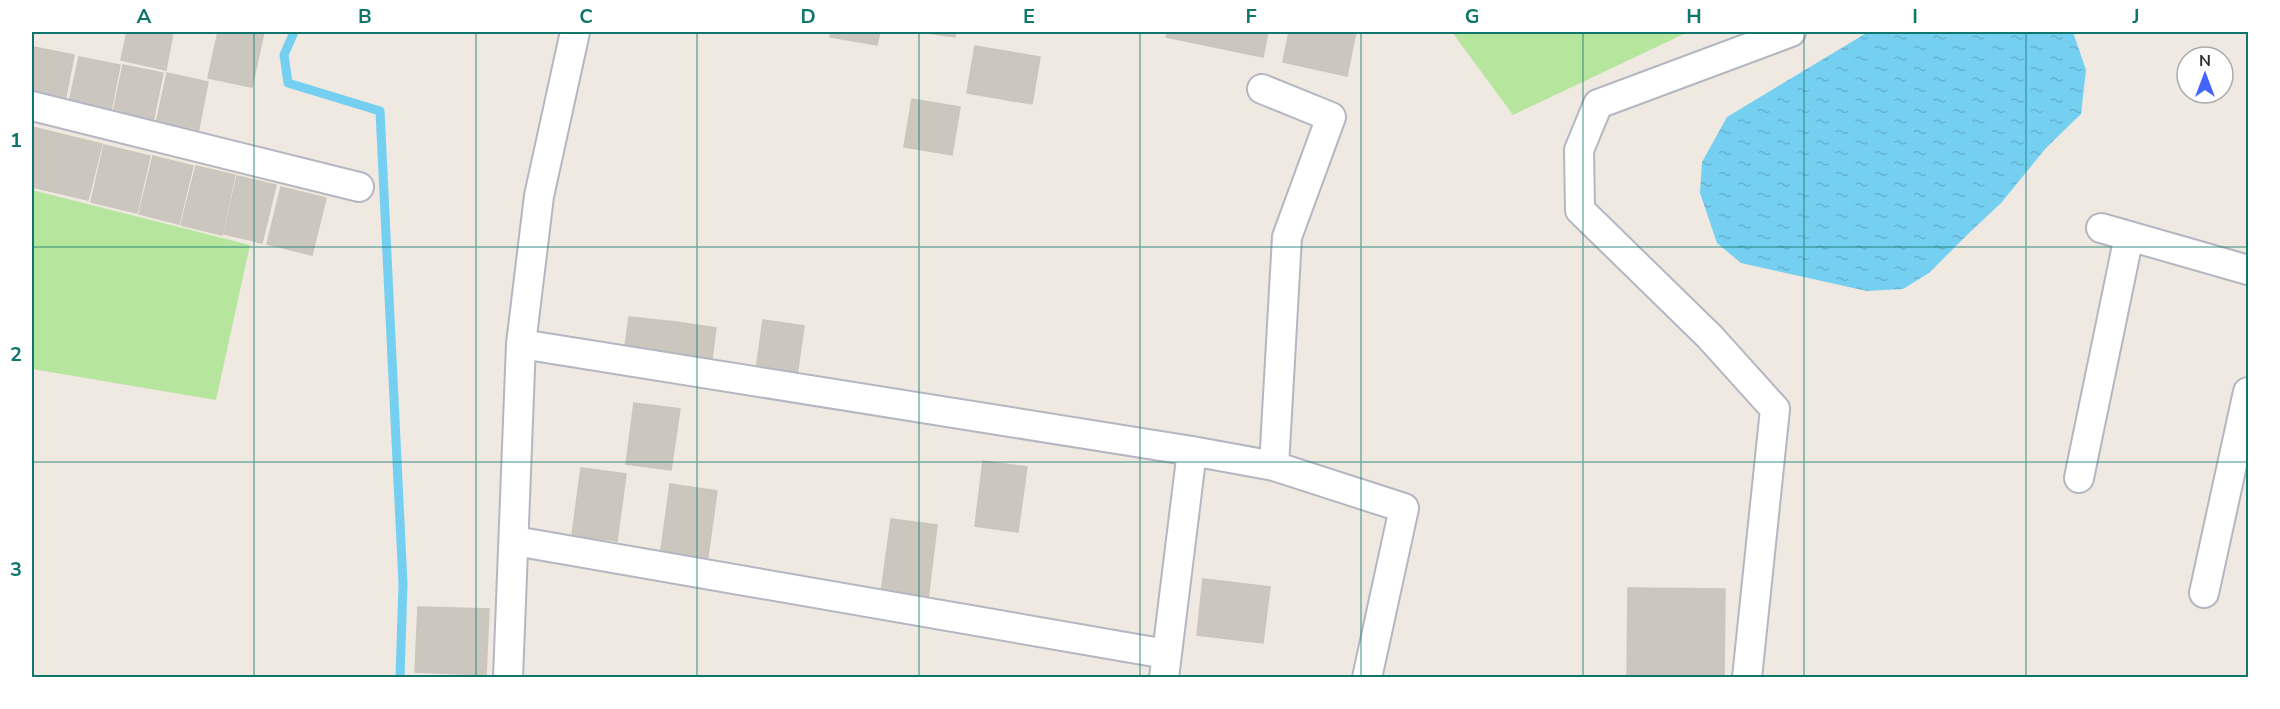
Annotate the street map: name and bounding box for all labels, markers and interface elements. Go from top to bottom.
text: A [137,3,152,30]
text: B [358,3,372,30]
text: C [579,3,593,30]
text: D [800,3,816,30]
text: E [1023,3,1035,30]
text: F [1245,3,1257,30]
text: G [1465,3,1479,30]
text: H [1686,3,1702,30]
text: I [1912,3,1918,30]
text: J [2131,3,2140,30]
north arrow [2175,45,2235,105]
text: N [2199,50,2211,72]
text: 1 [10,127,22,154]
text: 2 [10,341,22,368]
text: 3 [10,556,22,583]

